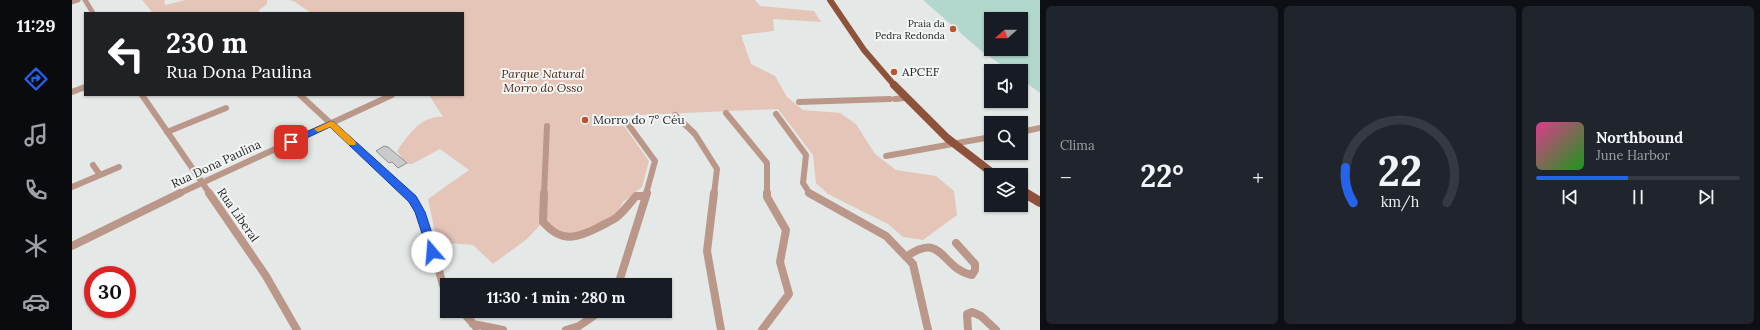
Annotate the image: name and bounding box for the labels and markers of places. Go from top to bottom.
place label: Praia da Pedra Redonda [875,17,945,42]
marker: Praia da Pedra Redonda [948,24,958,34]
place label: APCEF [901,64,940,79]
marker: APCEF [889,67,899,77]
place label: Morro do 7º Céu [593,112,685,127]
marker: Morro do 7º Céu [580,115,590,125]
pin [274,125,308,159]

